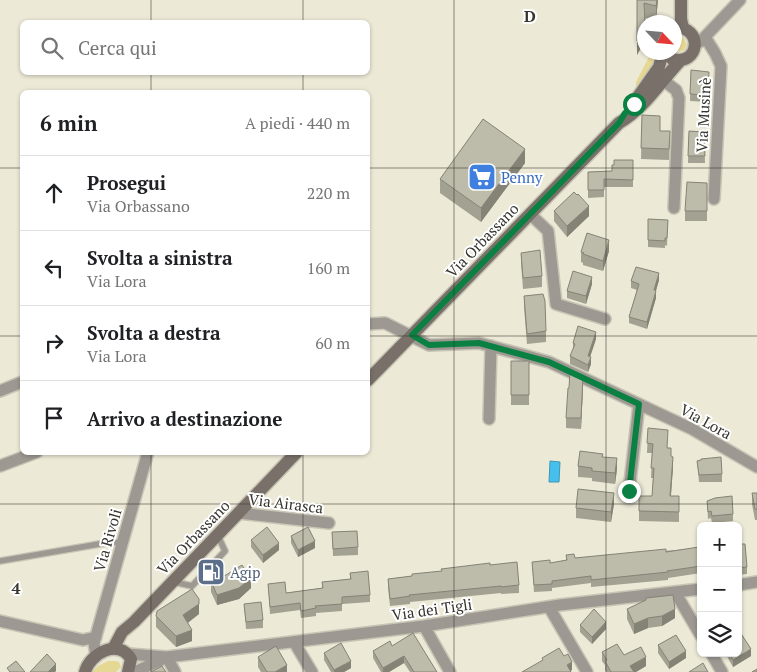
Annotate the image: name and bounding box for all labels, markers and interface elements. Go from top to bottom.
text: D [524,5,536,27]
north arrow [637,15,682,60]
search box [20,20,370,75]
icon: search [38,34,66,62]
text: Cerca qui [78,35,157,60]
street label: Via Musinè [691,77,715,153]
route start [623,93,646,116]
text: 6 min [40,109,97,137]
text: A piedi · 440 m [245,112,350,134]
supermarket icon: Penny [467,162,497,192]
place label: Penny [501,167,543,187]
text: Prosegui [87,170,166,195]
icon: ahead [40,179,68,207]
text: 220 m [307,182,350,204]
text: Via Orbassano [87,195,190,217]
street label: Via Orbassano [441,198,523,282]
text: Svolta a sinistra [87,245,233,270]
icon: left [40,254,68,282]
text: 160 m [307,257,350,279]
text: Via Lora [87,270,147,292]
text: Svolta a destra [87,320,221,345]
icon: right [40,329,68,357]
text: 60 m [315,332,350,354]
text: Via Lora [87,345,147,367]
street label: Via Lora [677,399,736,443]
icon: arrive [40,404,68,432]
text: Arrivo a destinazione [87,406,282,431]
route end [618,480,641,503]
street label: Via Airasca [248,489,325,518]
street label: Via Orbassano [152,495,234,579]
street label: Via Rivoli [88,506,126,574]
map controls [697,522,742,657]
button: + [697,522,742,567]
fuel station icon: Agip [196,557,226,587]
place label: Agip [230,562,261,582]
button: − [697,567,742,612]
text: 4 [11,577,21,599]
street label: Via dei Tigli [391,593,473,625]
button: layers [697,612,742,657]

